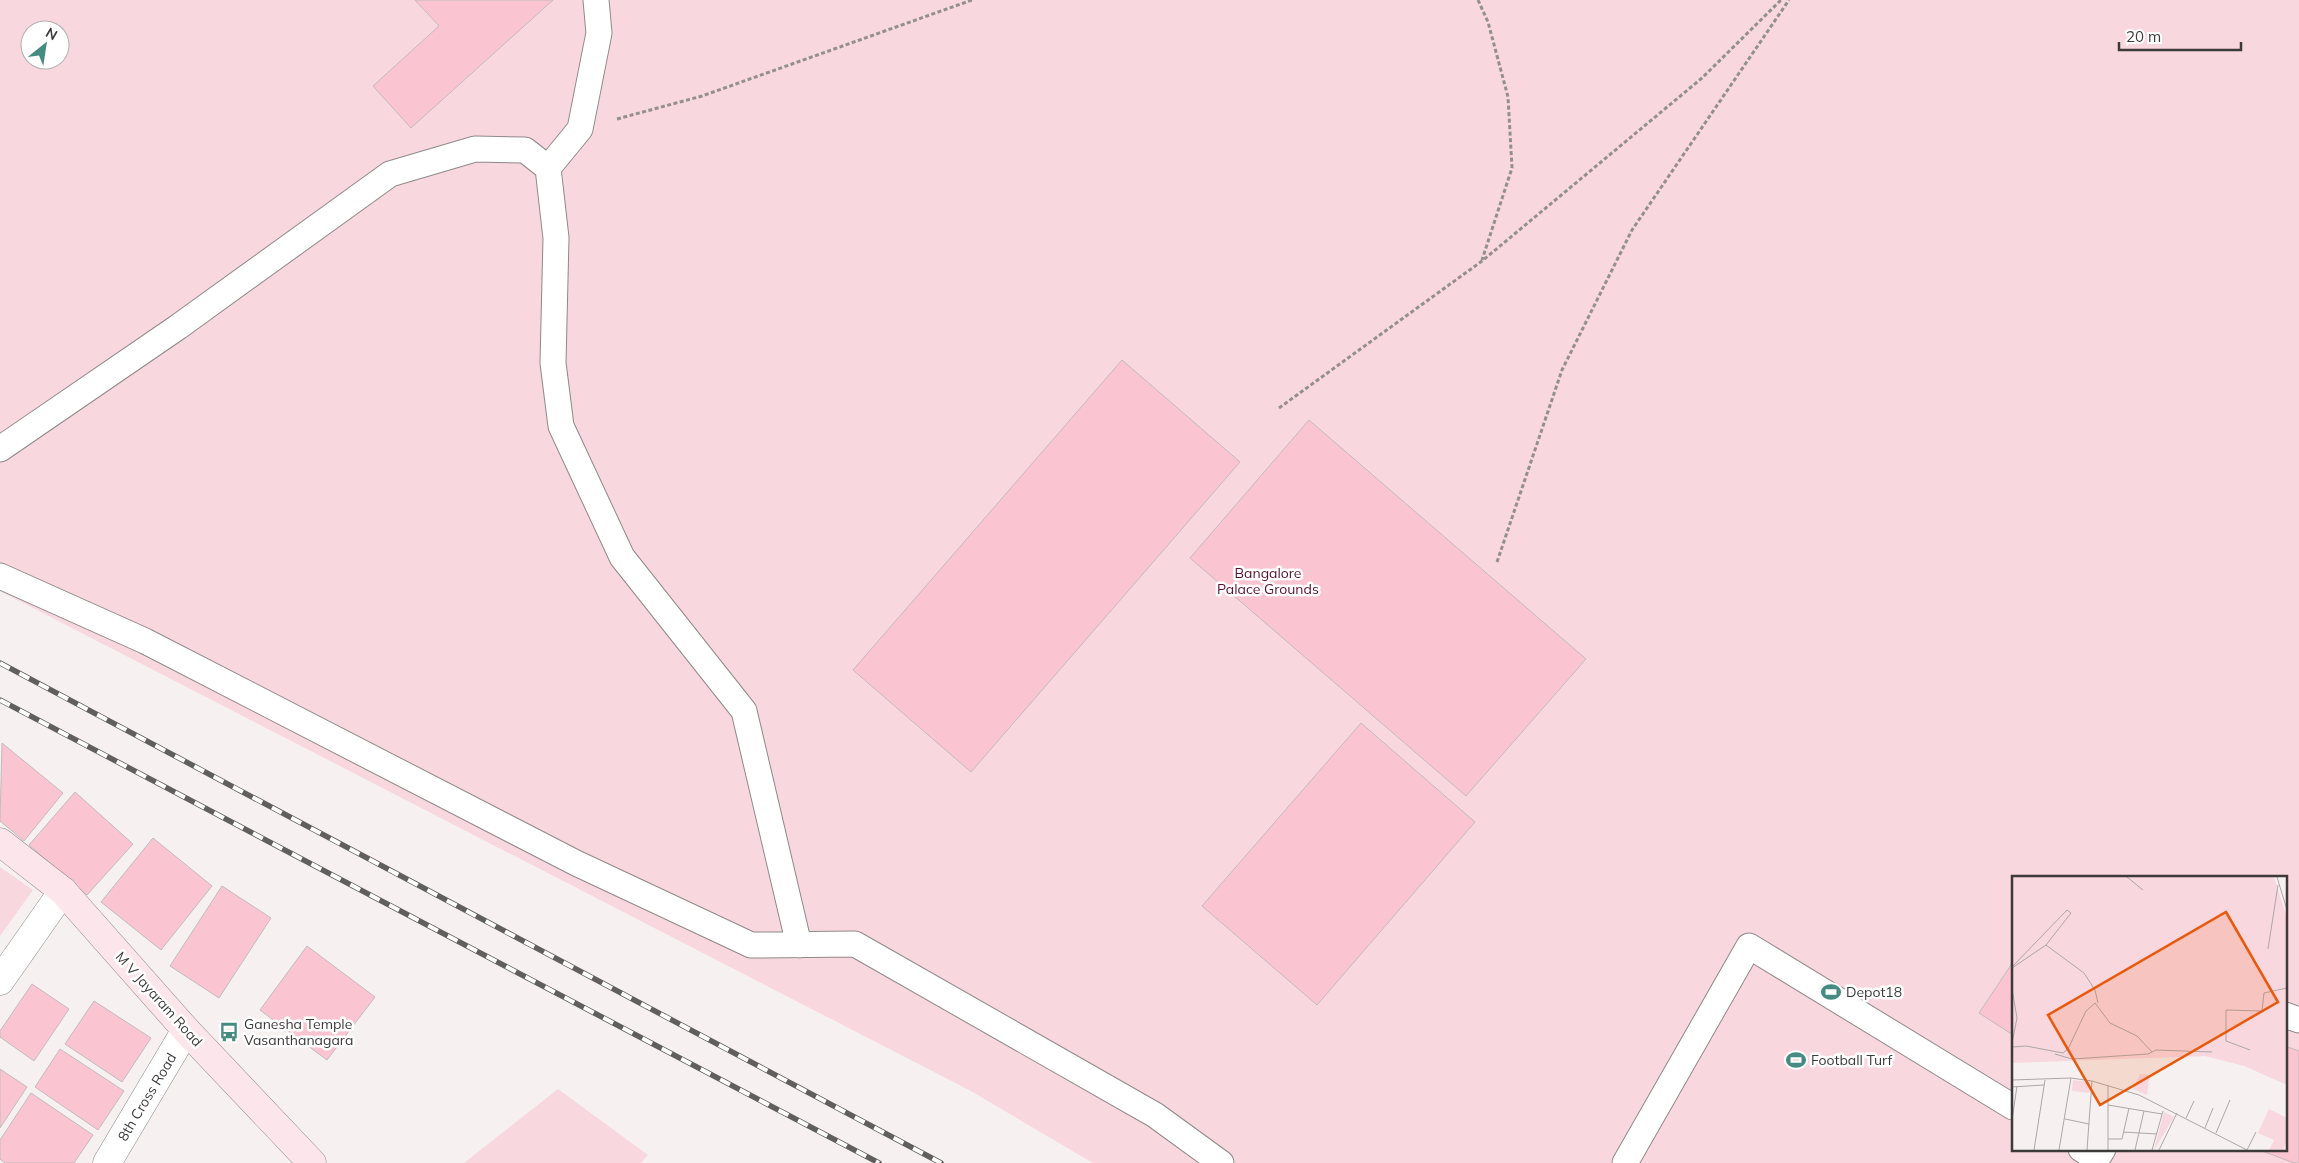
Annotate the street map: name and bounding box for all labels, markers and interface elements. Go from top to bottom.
north arrow [20,20,70,70]
scale bar [2119,20,2242,52]
text: N [42,23,61,44]
text: 20 m [2126,27,2161,46]
park label: Bangalore Palace Grounds [1217,564,1319,598]
inset map [2012,876,2286,1150]
street label: M V Jayaram Road [112,948,206,1050]
sports icon: Depot18 [1820,981,1842,1003]
place label: Depot18 [1846,983,1902,1001]
place label: Ganesha Temple Vasanthanagara [244,1015,353,1049]
bus stop icon: Ganesha Temple Vasanthanagara [218,1021,240,1043]
sports icon: Football Turf [1785,1049,1807,1071]
street label: 8th Cross Road [114,1050,180,1144]
place label: Football Turf [1811,1051,1893,1069]

